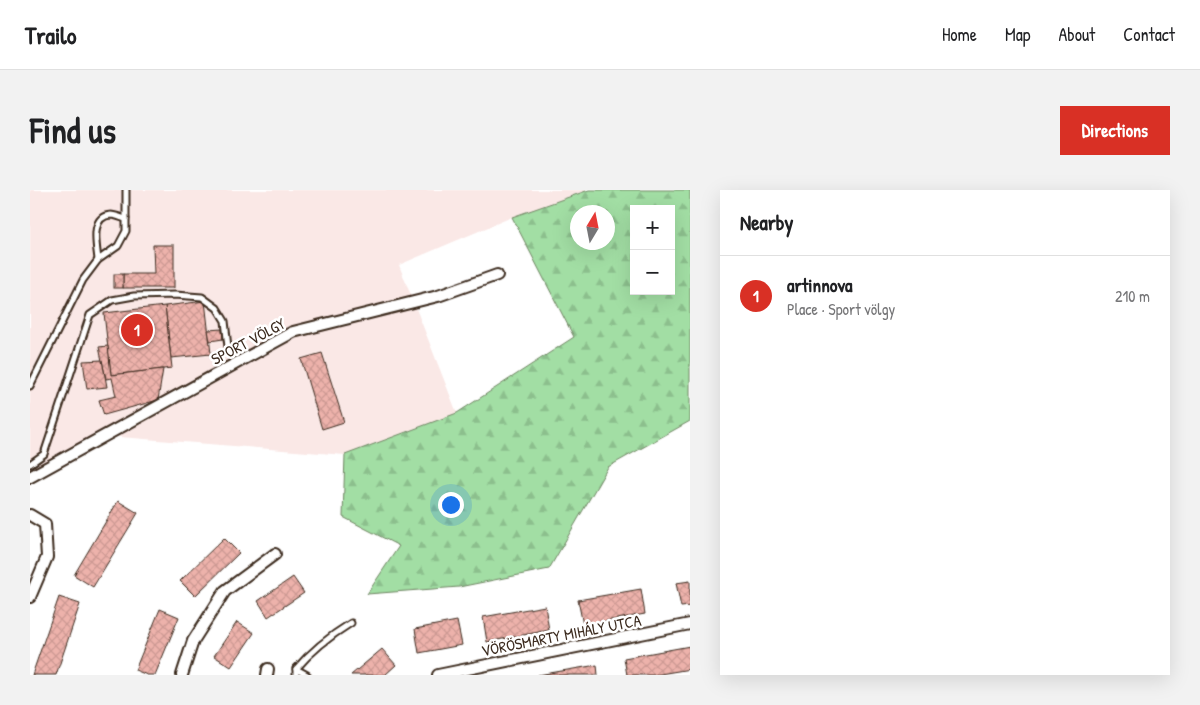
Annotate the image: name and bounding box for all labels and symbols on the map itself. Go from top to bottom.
north arrow [570,205,615,250]
pin: 1 [121,311,153,349]
street label: SPORT VÖLGY [207,312,289,370]
your location [438,492,464,518]
street label: VÖRÖSMARTY MIHÁLY UTCA [479,609,643,661]

